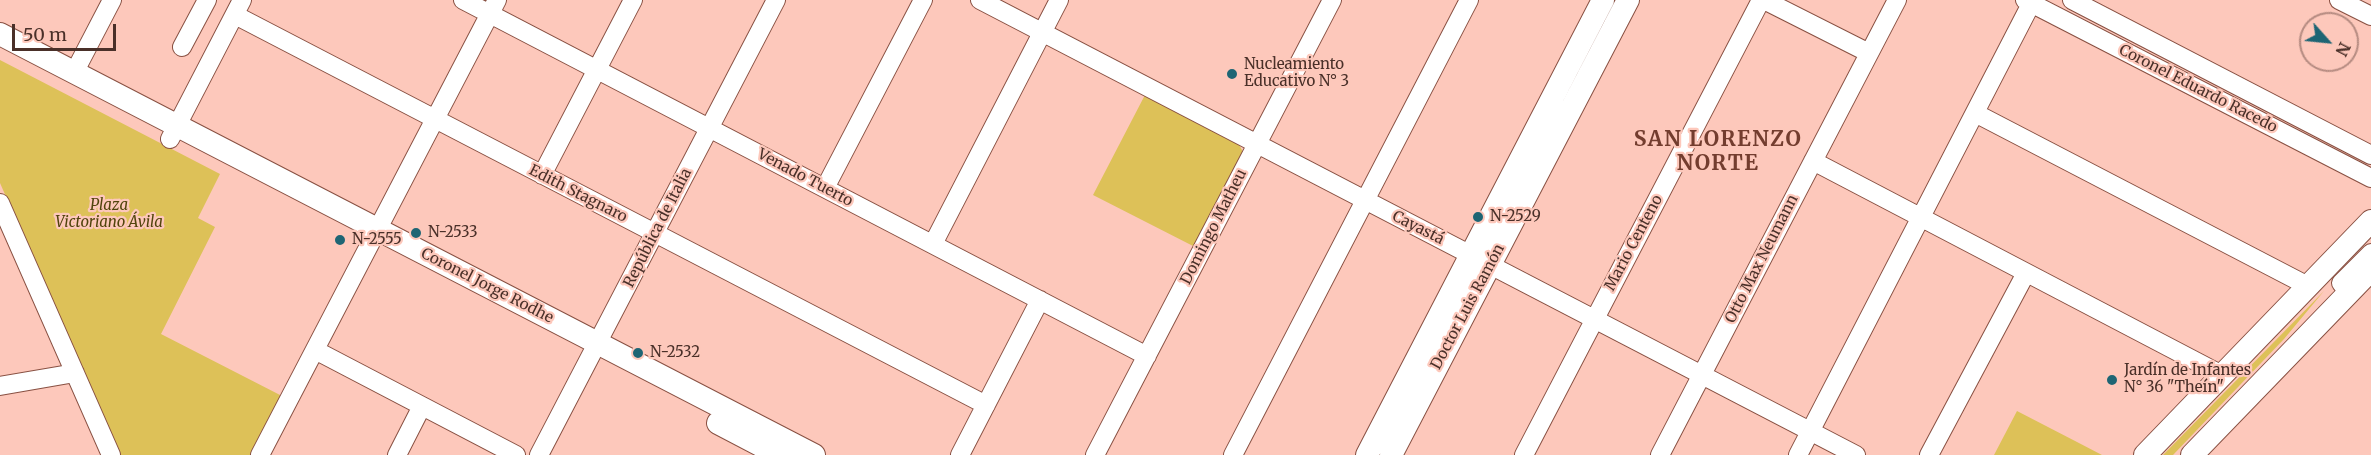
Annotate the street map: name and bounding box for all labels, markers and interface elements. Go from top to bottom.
scale bar [15,12,118,50]
north arrow [2299,12,2359,72]
text: 50 m [23,23,67,46]
text: N [2331,39,2355,59]
street label: Coronel Eduardo Racedo [2116,41,2280,137]
place label: Nucleamiento Educativo N° 3 [1244,56,1349,91]
marker: Nucleamiento Educativo N° 3 [1225,67,1239,81]
district label: SAN LORENZO NORTE [1634,127,1802,177]
street label: Venado Tuerto [754,145,856,211]
street label: Edith Stagnaro [526,162,630,226]
street label: República de Italia [620,165,696,291]
street label: Domingo Matheu [1177,166,1251,288]
street label: Mario Centeno [1601,192,1667,294]
street label: Otto Max Neumann [1722,192,1802,326]
park label: Plaza Victoriano Ávila [55,197,163,232]
street label: Cayastá [1389,207,1447,249]
place label: N-2529 [1490,208,1541,226]
marker: N-2529 [1471,210,1485,224]
place label: N-2533 [428,224,478,242]
marker: N-2533 [409,226,423,240]
place label: N-2555 [352,231,402,249]
marker: N-2555 [333,233,347,247]
street label: Doctor Luis Ramón [1427,241,1509,373]
street label: Coronel Jorge Rodhe [418,245,556,327]
place label: N-2532 [650,344,700,362]
marker: N-2532 [631,346,645,360]
place label: Jardín de Infantes N° 36 "Theín" [2124,362,2251,397]
marker: Jardín de Infantes N° 36 "Theín" [2105,373,2119,387]

